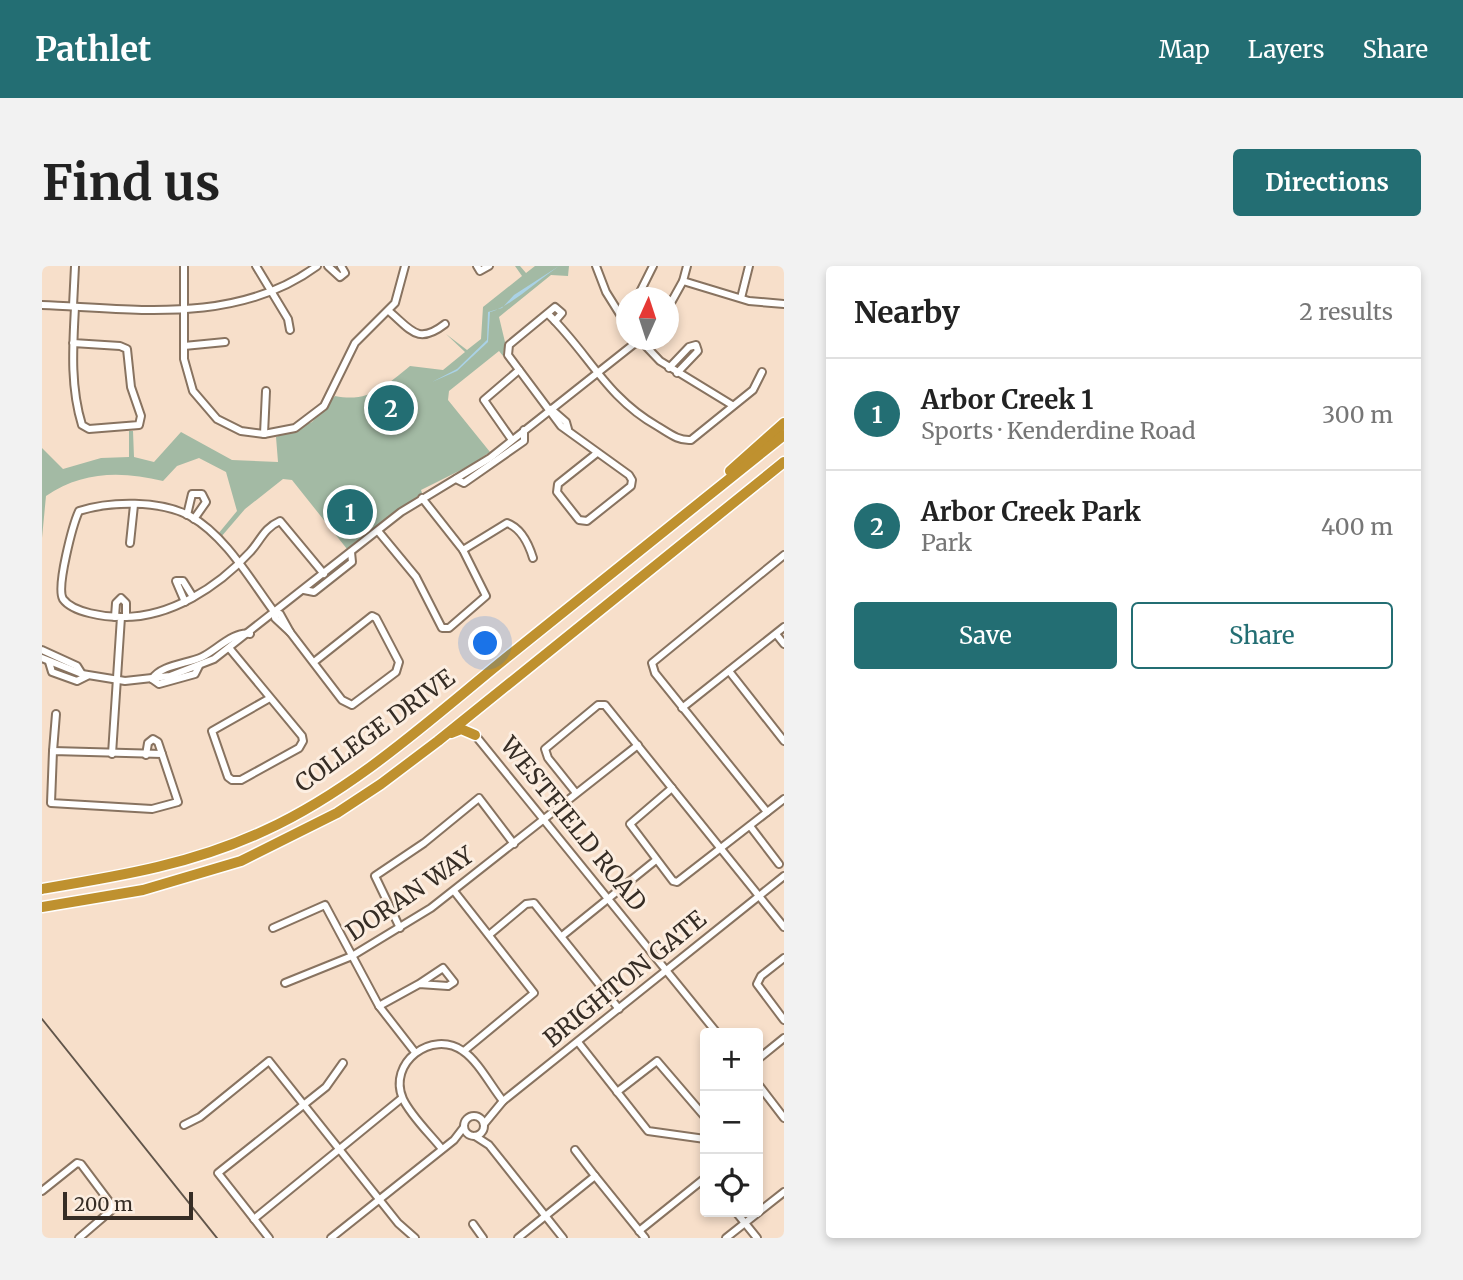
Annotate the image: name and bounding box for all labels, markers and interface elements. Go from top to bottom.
text: Pathlet [35,29,151,70]
text: Map [1159,34,1210,65]
text: Layers [1248,34,1324,65]
text: Share [1362,34,1428,65]
button: Directions [1233,149,1421,216]
text: Find us [42,152,220,213]
north arrow [616,287,679,350]
text: Nearby [854,293,960,331]
text: 2 results [1299,297,1393,326]
pin: 2 [368,382,414,434]
text: Arbor Creek 1 [921,383,1093,416]
text: 1 [872,400,882,429]
text: 300 m [1322,400,1393,429]
text: Sports · Kenderdine Road [921,416,1196,445]
pin: 1 [327,486,373,538]
text: Arbor Creek Park [921,495,1141,528]
text: 2 [870,512,884,541]
text: 400 m [1321,512,1393,541]
text: Park [921,528,972,557]
button: Save [854,602,1117,669]
button: Share [1131,602,1393,669]
your location [468,626,502,660]
street label: COLLEGE DRIVE [289,662,461,799]
street label: WESTFIELD ROAD [493,729,653,917]
street label: DORAN WAY [340,839,480,948]
street label: BRIGHTON GATE [537,903,713,1054]
map controls [700,1028,763,1217]
button: + [700,1028,763,1091]
button: − [700,1091,763,1154]
button: locate [700,1154,763,1217]
scale bar [63,1189,192,1221]
text: 200 m [74,1192,133,1216]

